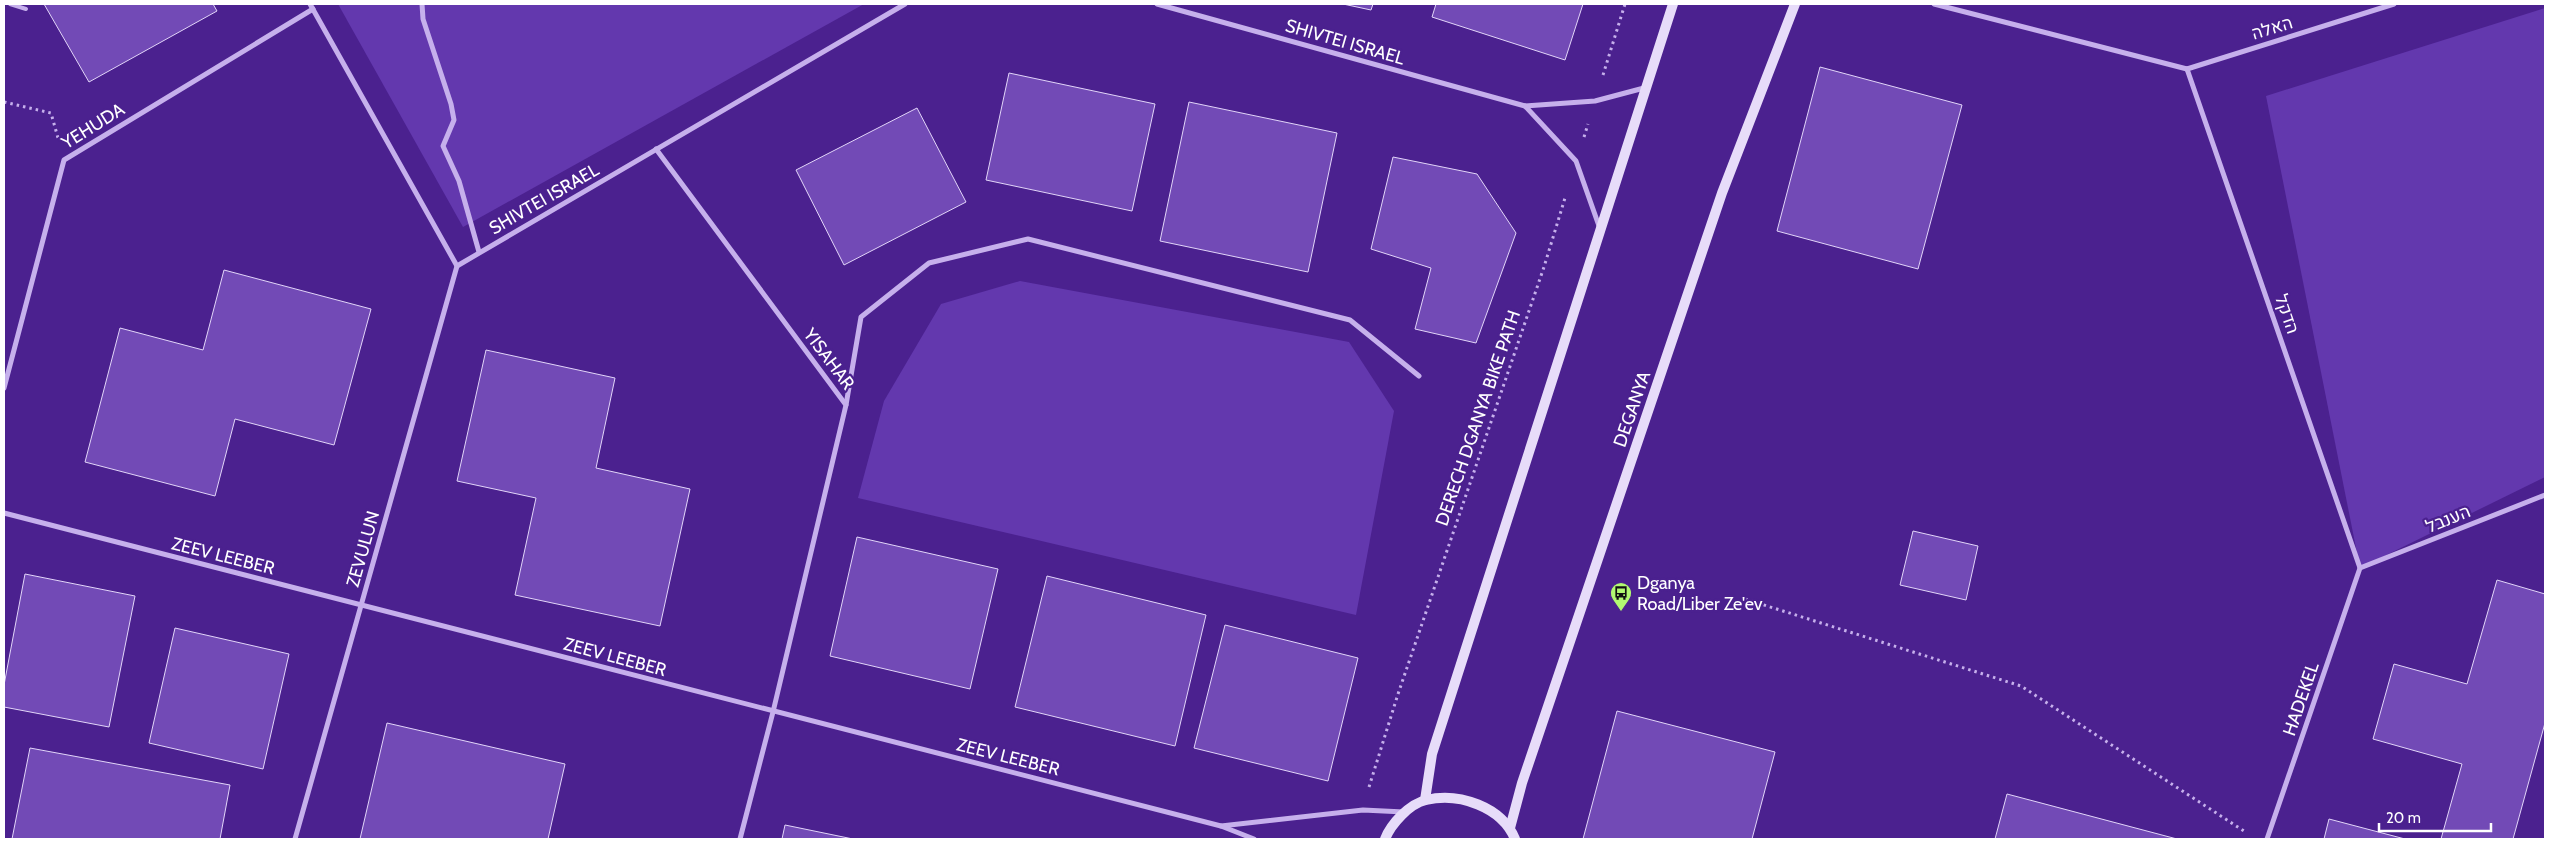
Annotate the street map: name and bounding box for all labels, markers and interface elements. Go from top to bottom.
street label: האלה [2249,11,2295,45]
street label: SHIVTEI ISRAEL [1283,14,1407,70]
street label: YEHUDA [57,98,128,154]
street label: SHIVTEI ISRAEL [485,159,603,239]
street label: הדקל [2270,291,2304,337]
street label: DERECH DGANYA BIKE PATH [1431,307,1525,529]
street label: YISAHAR [798,323,859,394]
street label: DEGANYA [1609,368,1655,450]
street label: הענבל [2422,500,2474,538]
street label: ZEVULUN [342,508,384,590]
street label: ZEEV LEEBER [169,533,277,579]
place label: Dganya Road/Liber Ze'ev [1637,572,1763,615]
bus stop icon: Dganya Road/Liber Ze'ev [1609,581,1633,612]
street label: ZEEV LEEBER [561,633,669,681]
street label: HADEKEL [2278,659,2324,739]
street label: ZEEV LEEBER [954,734,1062,780]
scale bar [2379,800,2492,832]
text: 20 m [2386,809,2421,827]

